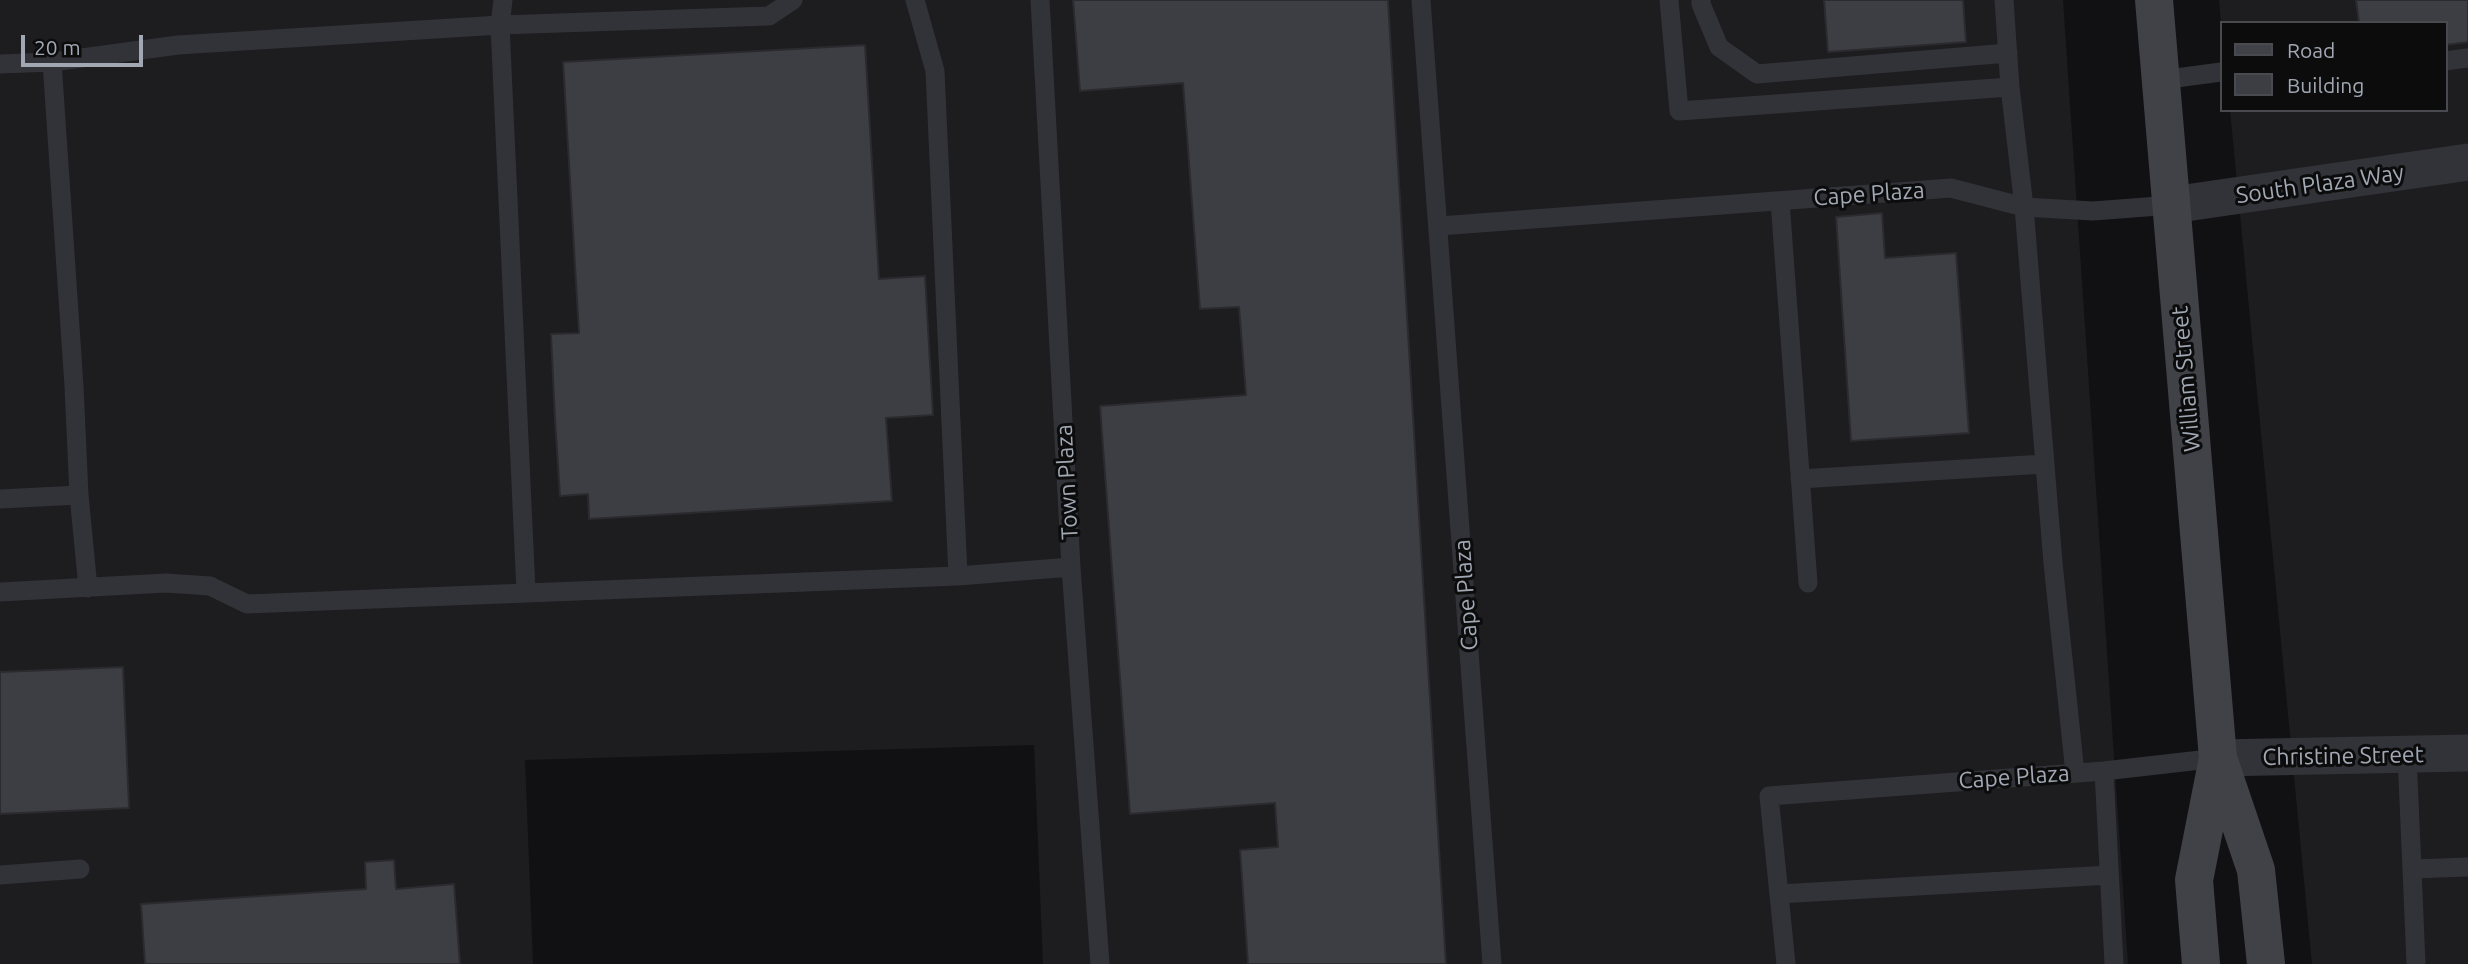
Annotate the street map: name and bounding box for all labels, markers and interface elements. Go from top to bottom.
scale bar [24,21,147,65]
legend [2220,21,2447,112]
text: 20 m [34,35,81,59]
text: Road [2287,38,2335,62]
text: Building [2287,73,2364,97]
street label: South Plaza Way [2234,159,2406,209]
street label: Cape Plaza [1812,176,1926,212]
street label: William Street [2166,305,2206,453]
street label: Town Plaza [1050,424,1084,540]
street label: Cape Plaza [1448,538,1484,652]
street label: Christine Street [2262,741,2424,771]
street label: Cape Plaza [1957,759,2071,795]

